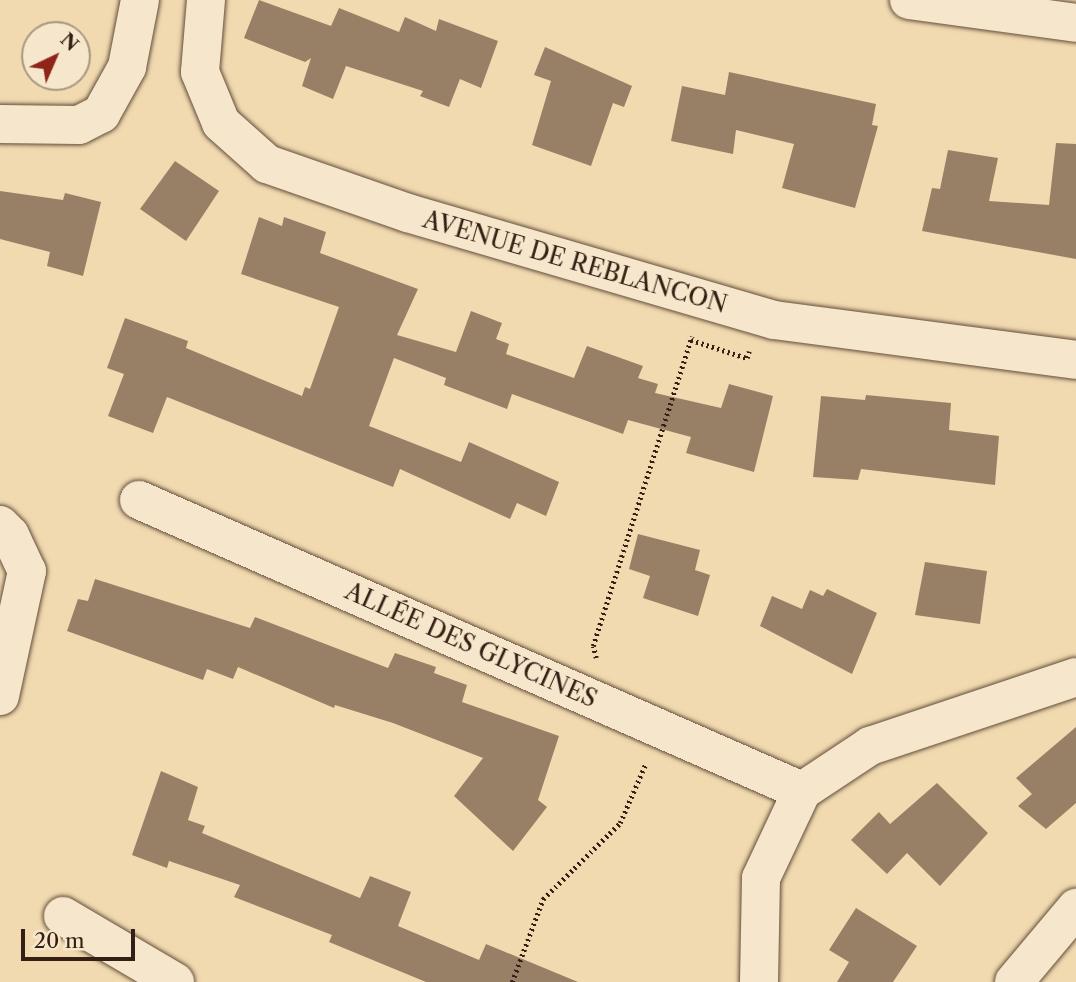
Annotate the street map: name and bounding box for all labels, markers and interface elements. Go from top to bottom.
north arrow [21,21,91,91]
text: N [56,28,83,56]
street label: AVENUE DE REBLANCON [420,205,730,319]
street label: ALLÉE DES GLYCINES [341,576,601,714]
scale bar [24,916,138,960]
text: 20 m [34,928,85,953]

